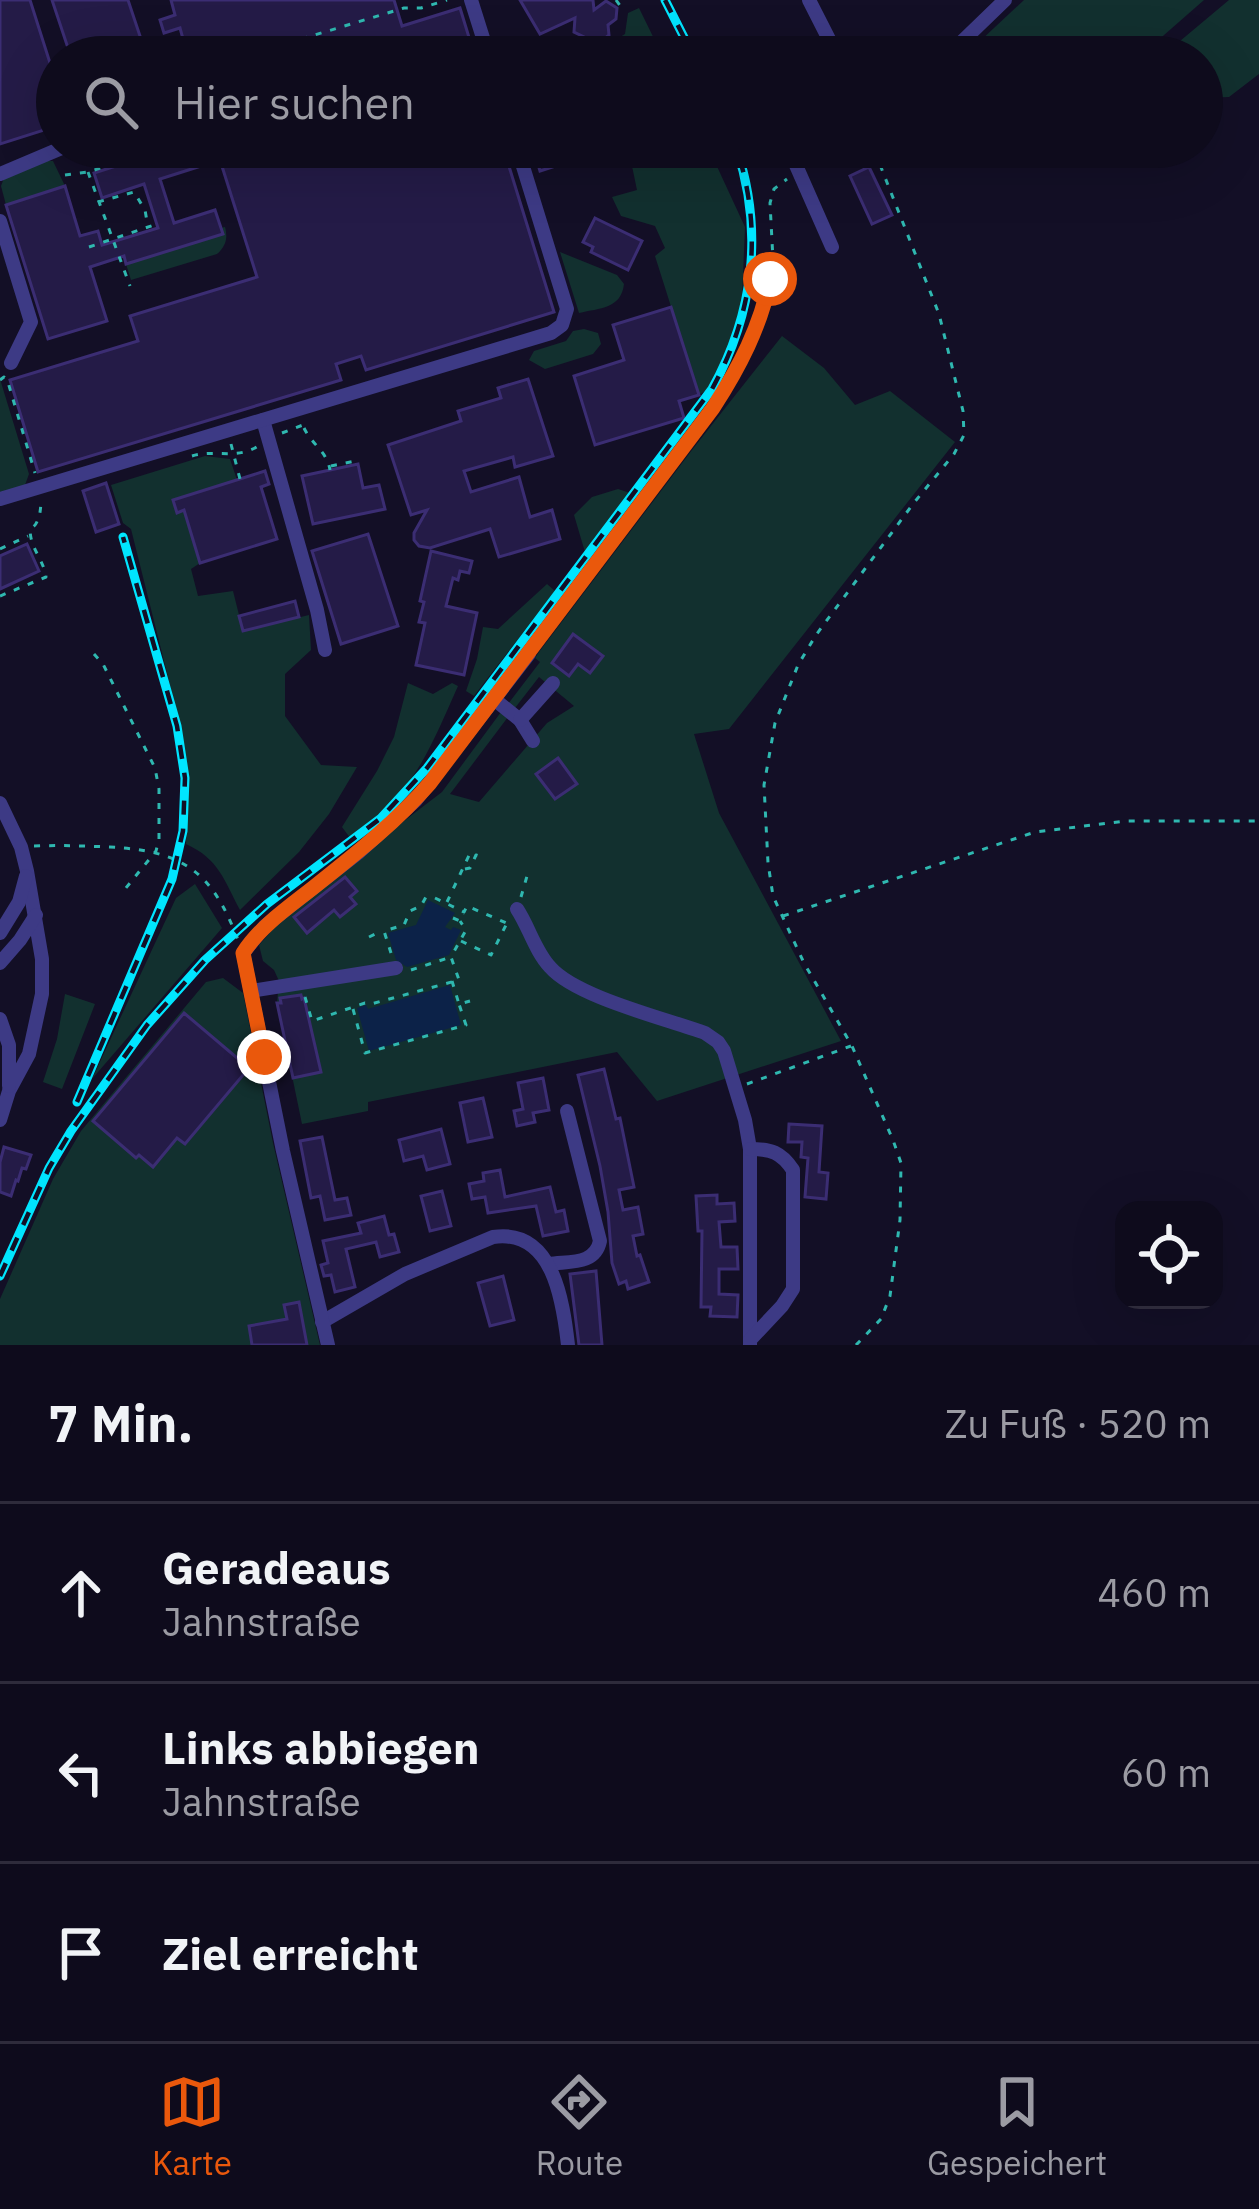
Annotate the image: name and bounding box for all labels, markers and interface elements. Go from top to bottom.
search box [36,36,1223,168]
icon: search [78,69,144,135]
text: Hier suchen [174,73,415,131]
route start [743,252,797,306]
route end [237,1030,291,1084]
map controls [1115,1201,1223,1309]
button: locate [1115,1201,1223,1309]
text: 7 Min. [48,1390,193,1456]
text: Zu Fuß · 520 m [945,1398,1211,1449]
text: Geradeaus [162,1538,391,1596]
icon: ahead [48,1560,114,1626]
text: 460 m [1098,1567,1211,1618]
text: Jahnstraße [162,1596,361,1647]
text: Links abbiegen [162,1718,480,1776]
icon: left [48,1740,114,1806]
text: 60 m [1121,1747,1211,1798]
text: Jahnstraße [162,1776,361,1827]
icon: arrive [48,1920,114,1986]
text: Ziel erreicht [162,1924,419,1982]
tab: Karte [152,2069,232,2184]
tab: Route [536,2069,623,2184]
tab: Gespeichert [927,2069,1107,2184]

